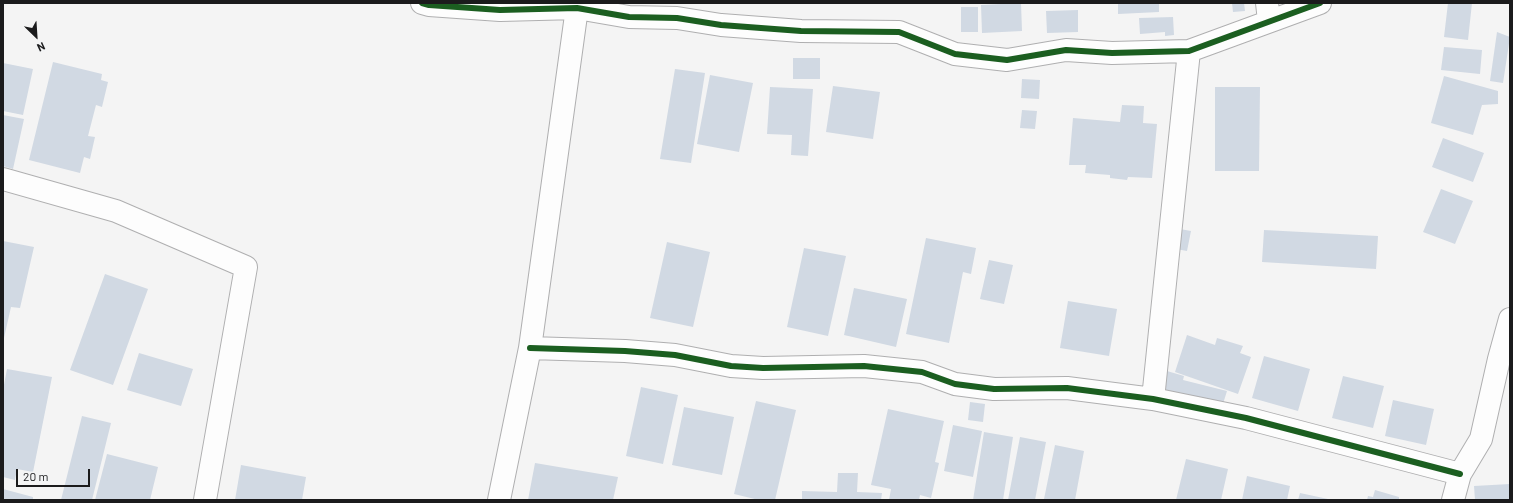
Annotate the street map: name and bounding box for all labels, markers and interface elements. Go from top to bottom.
north arrow [16,16,56,56]
text: N [35,40,47,55]
scale bar [18,461,92,487]
text: 20 m [23,469,49,483]

